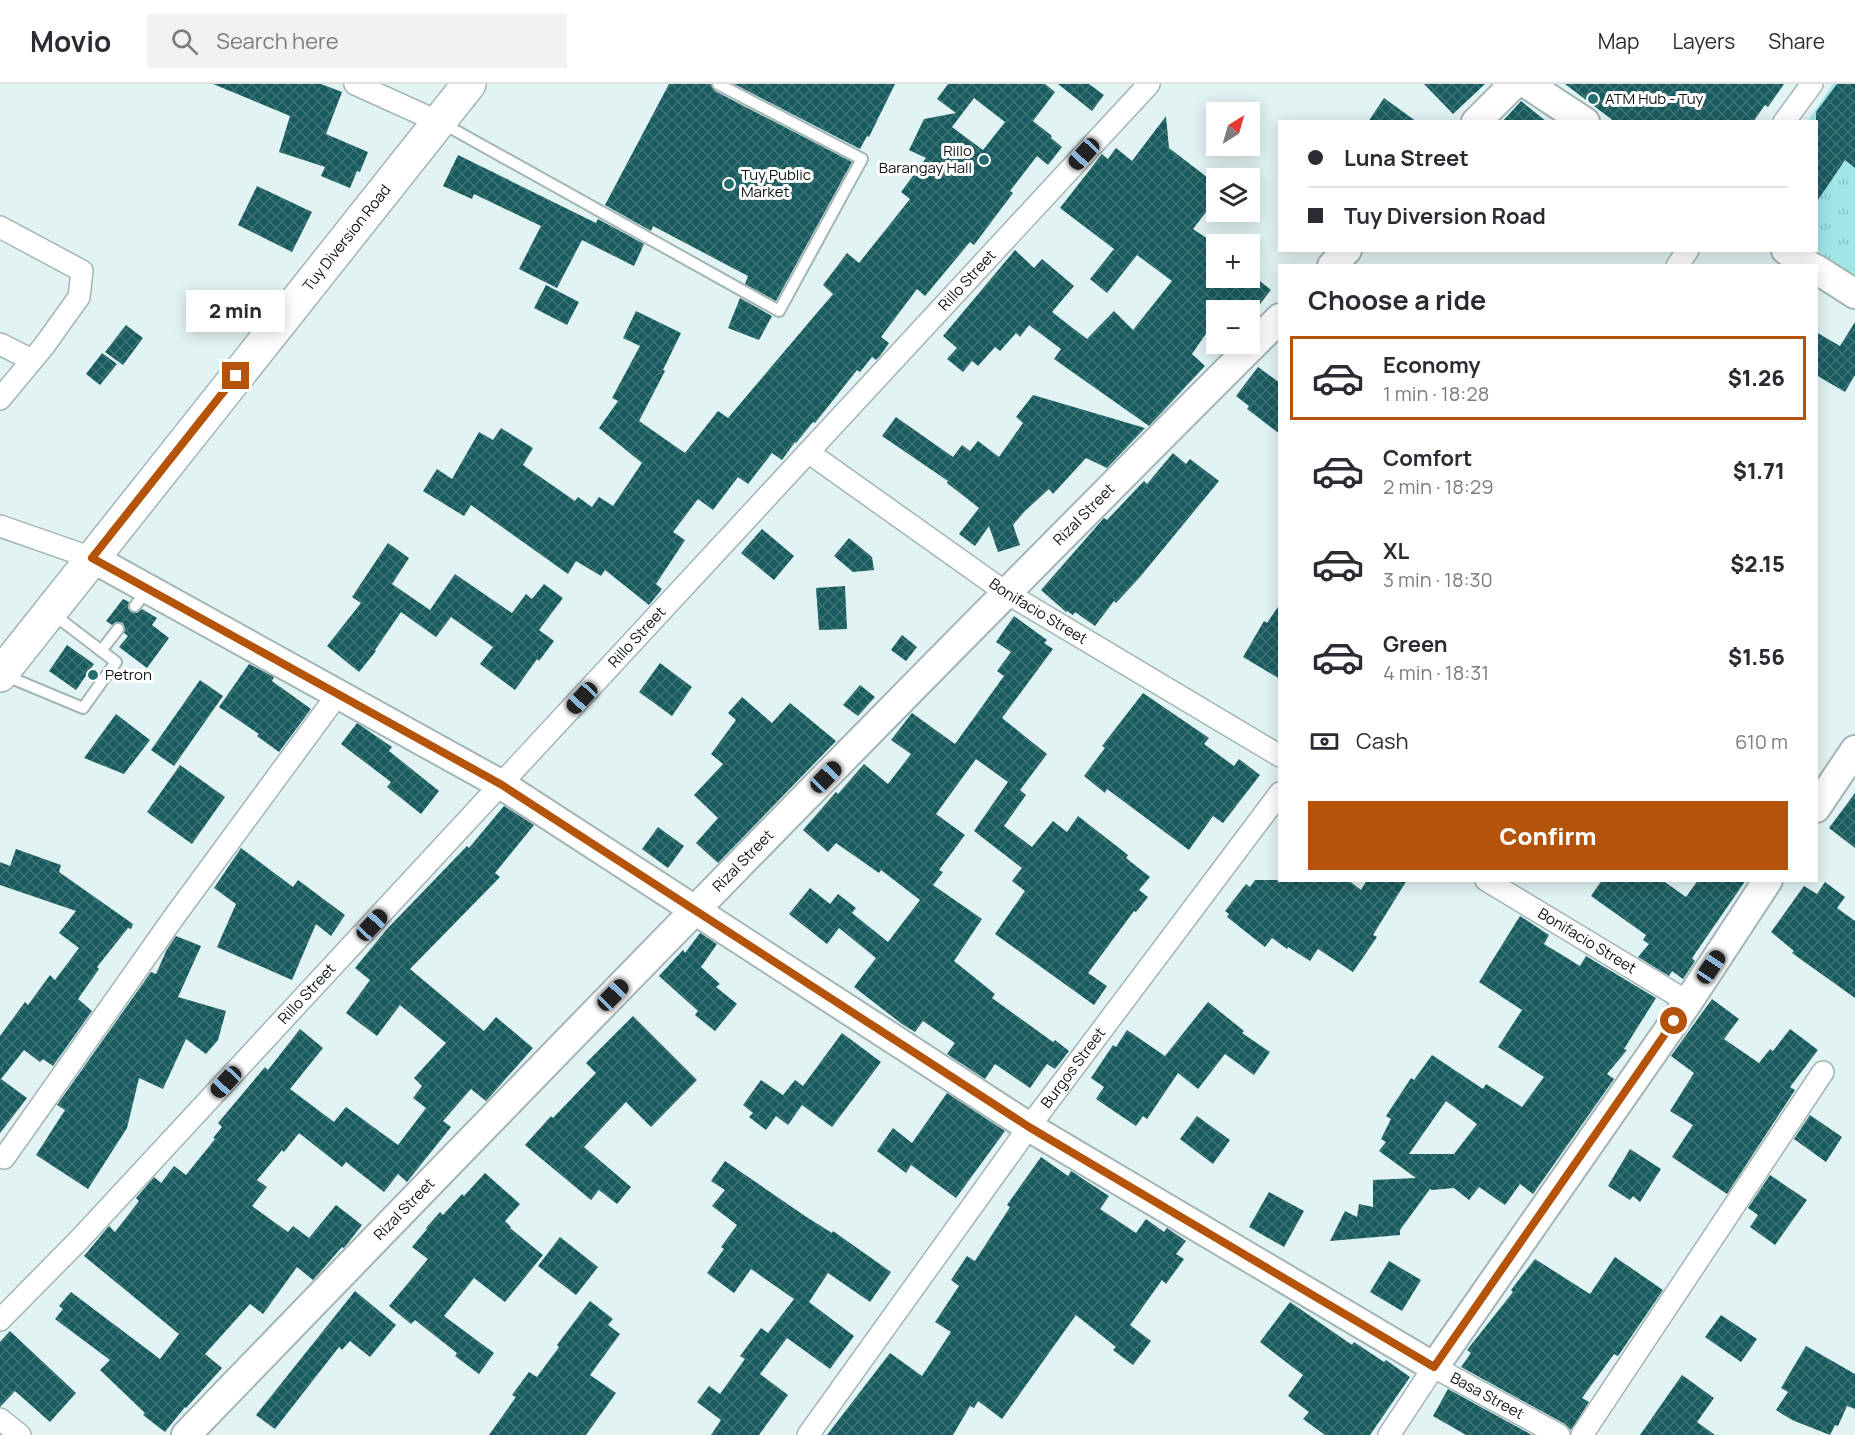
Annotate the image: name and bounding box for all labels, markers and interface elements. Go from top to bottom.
search box [147,14,567,68]
text: Movio [30,22,111,60]
icon: search [168,25,201,58]
text: Search here [216,26,339,56]
text: Map [1598,27,1639,55]
text: Layers [1672,27,1735,55]
text: Share [1768,27,1825,55]
place label: ATM Hub - Tuy [1605,88,1704,109]
marker: ATM Hub - Tuy [1586,92,1600,106]
north arrow [1206,102,1260,156]
map controls [1206,102,1260,354]
car [1065,135,1103,173]
place label: Rillo Barangay Hall [879,140,972,178]
text: Luna Street [1344,143,1469,173]
marker: Rillo Barangay Hall [977,153,991,167]
place label: Tuy Public Market [741,164,811,202]
button: layers [1206,168,1260,222]
marker: Tuy Public Market [722,177,736,191]
street label: Tuy Diversion Road [298,180,395,295]
text: Tuy Diversion Road [1344,201,1546,231]
button: + [1206,234,1260,288]
street label: Rillo Street [933,245,1000,315]
text: Choose a ride [1308,281,1486,318]
callout: 2 min [186,289,286,331]
text: 2 min [209,297,262,324]
button: − [1206,300,1260,354]
text: Economy [1383,350,1481,380]
icon: car [1311,351,1365,405]
route end [222,362,249,389]
text: $1.26 [1728,363,1785,393]
text: 1 min · 18:28 [1383,380,1489,407]
text: Comfort [1383,443,1472,473]
icon: car [1311,444,1365,498]
text: $1.71 [1733,456,1785,486]
text: 2 min · 18:29 [1383,473,1494,500]
street label: Rizal Street [1048,479,1119,550]
text: XL [1383,536,1409,566]
icon: car [1311,537,1365,591]
text: $2.15 [1730,549,1785,579]
text: 3 min · 18:30 [1383,566,1493,593]
street label: Bonifacio Street [985,573,1091,649]
street label: Rillo Street [603,602,670,672]
text: Green [1383,629,1448,659]
icon: car [1311,630,1365,684]
text: $1.56 [1728,642,1785,672]
text: 4 min · 18:31 [1383,659,1489,686]
place label: Petron [105,664,152,685]
marker: Petron [86,668,100,682]
car [563,679,601,717]
icon: cash [1308,725,1341,758]
text: Cash [1356,726,1409,756]
text: 610 m [1735,728,1788,755]
car [807,758,845,796]
button: Confirm [1308,801,1788,870]
street label: Rizal Street [707,825,778,896]
street label: Bonifacio Street [1534,903,1640,978]
car [353,906,391,944]
car [1693,947,1729,987]
street label: Rillo Street [273,958,340,1028]
car [594,976,632,1014]
route start [1660,1007,1687,1034]
street label: Burgos Street [1036,1023,1110,1112]
car [207,1063,245,1101]
street label: Rizal Street [369,1173,439,1245]
street label: Basa Street [1447,1367,1528,1424]

